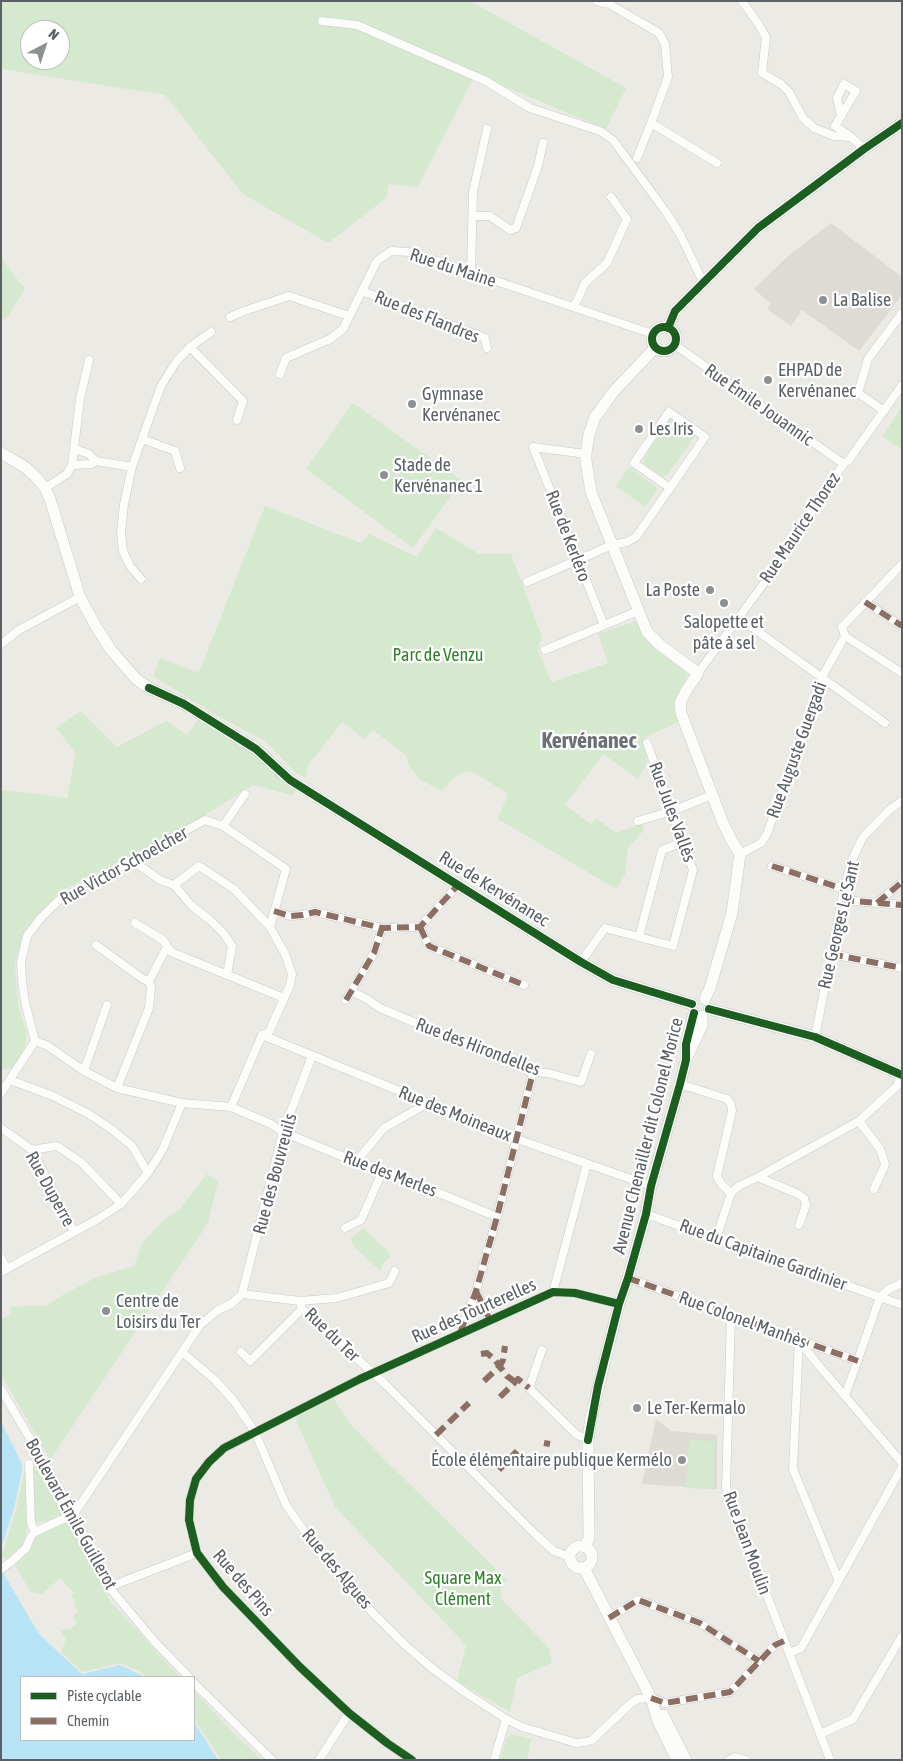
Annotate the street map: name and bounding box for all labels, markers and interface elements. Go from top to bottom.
north arrow [20,20,70,70]
text: N [46,25,62,43]
street label: Rue du Maine [407,244,499,292]
street label: Rue des Flandres [371,286,483,348]
place label: La Balise [833,289,891,311]
marker: La Balise [817,294,829,306]
street label: Rue Émile Jouannic [700,359,818,451]
place label: EHPAD de Kervénanec [778,359,856,402]
marker: EHPAD de Kervénanec [762,374,774,386]
place label: Gymnase Kervénanec [422,383,500,426]
marker: Gymnase Kervénanec [406,398,418,410]
place label: Les Iris [649,418,693,440]
marker: Les Iris [633,423,645,435]
place label: Stade de Kervénanec 1 [394,454,483,496]
marker: Stade de Kervénanec 1 [378,469,390,481]
street label: Rue Maurice Thorez [755,469,845,587]
street label: Rue de Kerléro [541,487,595,585]
place label: La Poste [646,579,700,601]
marker: La Poste [704,584,716,596]
marker: Salopette et pâte à sel [718,597,730,609]
place label: Salopette et pâte à sel [684,611,764,654]
park label: Parc de Venzu [393,644,483,666]
street label: Rue Auguste Guergadi [762,679,832,821]
district label: Kervénanec [541,728,637,754]
street label: Rue Jules Vallès [644,759,700,865]
street label: Rue Victor Schoelcher [57,822,191,910]
street label: Rue de Kervénanec [435,847,553,931]
street label: Rue Georges Le Sant [814,859,864,991]
street label: Rue des Hirondelles [413,1013,543,1081]
street label: Avenue Chenailler dit Colonel Morice [608,1016,688,1256]
street label: Rue des Moineaux [395,1082,515,1146]
street label: Rue des Bouvreuils [248,1111,302,1237]
street label: Rue des Merles [340,1146,440,1202]
street label: Rue Duperre [21,1148,79,1230]
street label: Rue du Capitaine Gardinier [676,1215,850,1295]
street label: Rue des Tourterelles [409,1274,539,1348]
street label: Rue Colonel Manhès [676,1287,810,1353]
place label: Centre de Loisirs du Ter [116,1290,200,1332]
street label: Rue du Ter [300,1303,364,1367]
marker: Centre de Loisirs du Ter [100,1305,112,1317]
place label: Le Ter-Kermalo [647,1397,746,1419]
marker: Le Ter-Kermalo [631,1402,643,1414]
street label: Boulevard Émile Guillerot [21,1435,121,1593]
place label: École élémentaire publique Kermélo [431,1449,672,1471]
marker: École élémentaire publique Kermélo [676,1454,688,1466]
street label: Rue Jean Moulin [718,1488,776,1598]
street label: Rue des Algues [297,1524,377,1614]
street label: Rue des Pins [208,1545,278,1621]
park label: Square Max Clément [425,1567,501,1610]
legend [20,1676,195,1741]
text: Piste cyclable [67,1687,142,1704]
text: Chemin [67,1712,109,1729]

